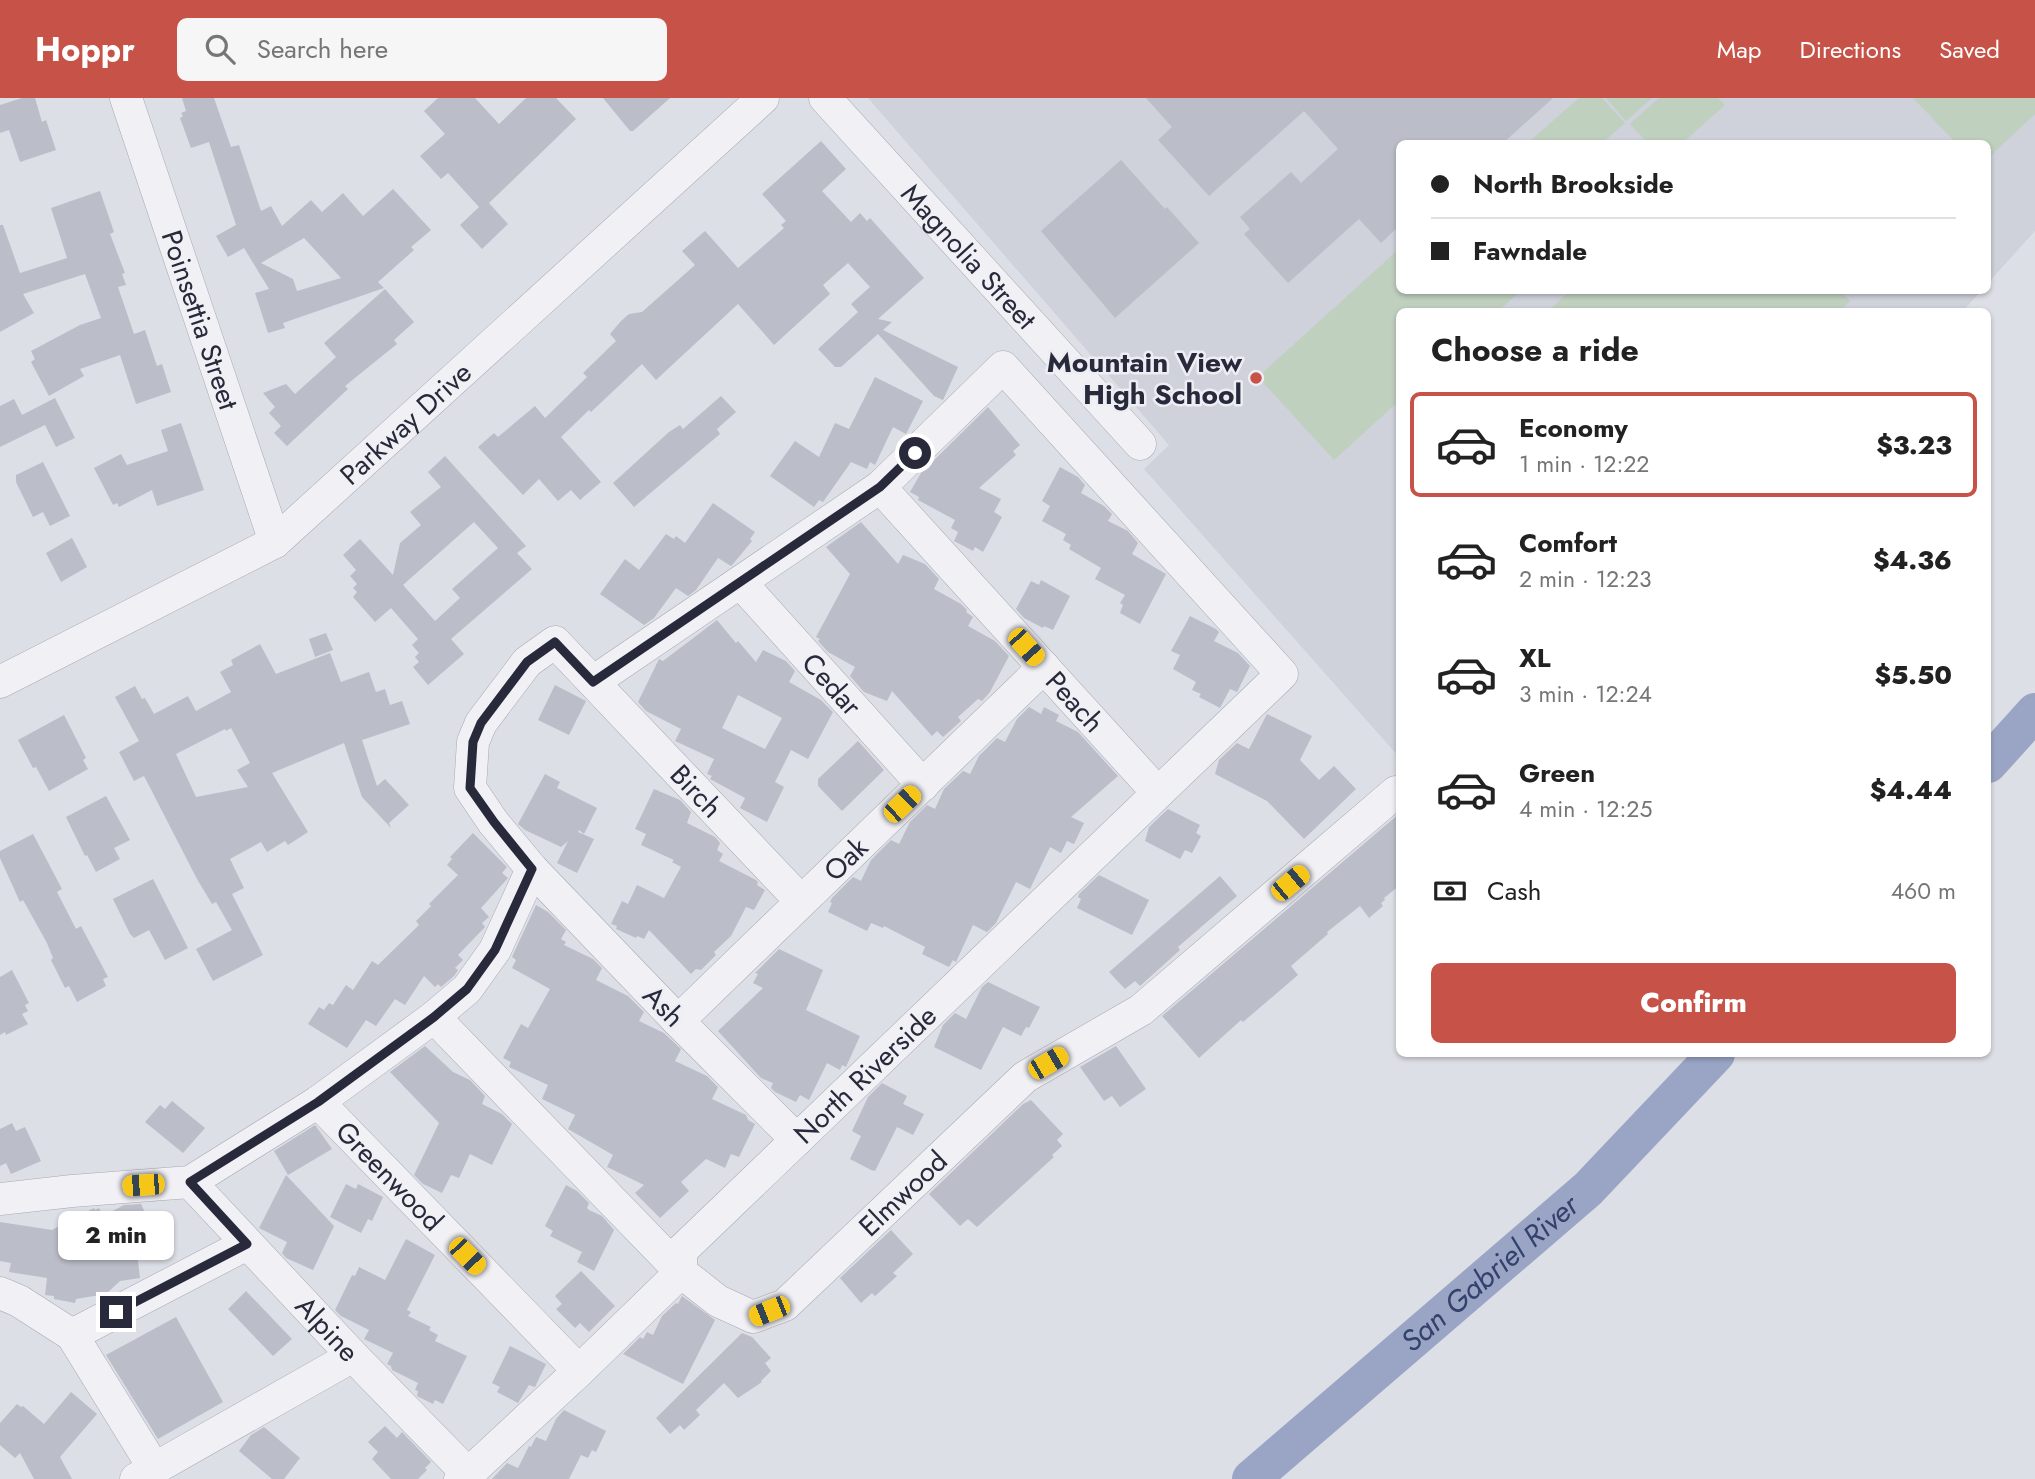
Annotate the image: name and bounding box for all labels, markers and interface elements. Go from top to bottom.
search box [177,18,667,81]
text: Hoppr [35,26,135,73]
icon: search [201,30,239,68]
text: Search here [257,30,388,68]
text: Map [1717,32,1762,67]
text: Directions [1800,32,1901,67]
text: Saved [1939,32,2000,67]
text: North Brookside [1473,165,1674,203]
street label: Magnolia Street [891,175,1046,339]
street label: Poinsettia Street [151,225,249,415]
text: Fawndale [1473,232,1587,270]
text: Choose a ride [1431,327,1639,373]
place label: Mountain View High School [1047,342,1243,415]
street label: Parkway Drive [331,353,481,495]
marker: Mountain View High School [1248,370,1264,386]
text: Economy [1519,409,1628,447]
icon: car [1435,413,1498,476]
text: $3.23 [1876,426,1952,464]
route start [899,437,931,469]
text: 1 min · 12:22 [1519,447,1649,481]
text: Comfort [1519,524,1617,562]
icon: car [1435,528,1498,591]
text: $4.36 [1873,541,1952,579]
text: 2 min · 12:23 [1519,562,1652,596]
car [1005,624,1048,670]
text: XL [1519,639,1551,677]
icon: car [1435,643,1498,706]
street label: Cedar [792,644,871,725]
text: $5.50 [1874,656,1952,694]
street label: Peach [1036,662,1114,742]
text: 3 min · 12:24 [1519,677,1652,711]
text: Green [1519,754,1595,792]
street label: Birch [660,755,732,827]
icon: car [1435,758,1498,821]
text: $4.44 [1870,771,1952,809]
car [880,782,925,826]
text: 4 min · 12:25 [1519,792,1652,826]
street label: Oak [814,828,878,891]
car [1268,861,1313,905]
icon: cash [1431,872,1469,910]
text: Cash [1487,872,1541,910]
text: 460 m [1891,874,1956,908]
button: Confirm [1431,963,1956,1043]
street label: Ash [633,976,694,1037]
street label: North Riverside [785,996,946,1153]
car [1025,1043,1072,1083]
street label: Greenwood [326,1112,453,1241]
street label: Elmwood [849,1141,957,1246]
car [122,1173,165,1197]
water label: San Gabriel River [1391,1183,1589,1362]
callout: 2 min [58,1210,174,1260]
text: 2 min [85,1218,147,1252]
car [445,1234,490,1278]
street label: Alpine [286,1287,368,1371]
car [746,1293,793,1329]
route end [100,1296,132,1328]

